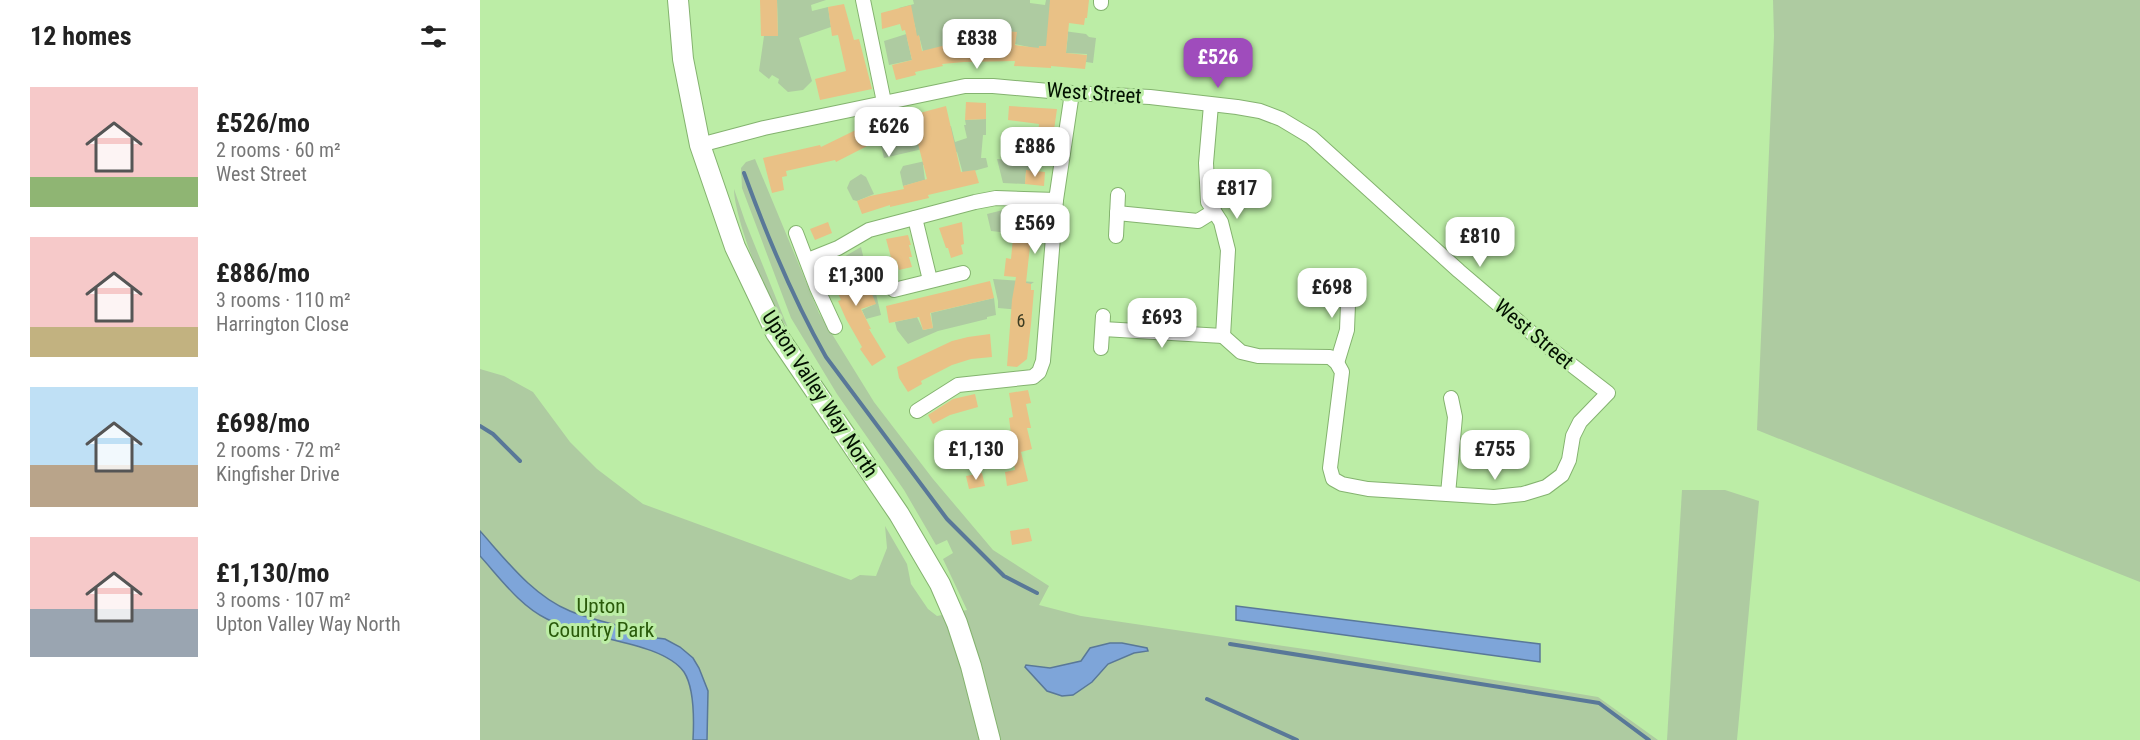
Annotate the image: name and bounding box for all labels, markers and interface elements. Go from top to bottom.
pin: £838 [941,19,1013,70]
icon: filters [417,20,450,53]
text: 12 homes [30,21,132,51]
text: £838 [957,26,997,50]
pin: £526 [1182,38,1254,89]
text: £526 [1198,45,1238,69]
street label: West Street [1046,78,1142,108]
pin: £626 [853,107,925,158]
text: £526/mo [216,108,310,138]
icon: home [78,111,150,183]
text: £626 [869,114,909,138]
pin: £886 [999,127,1071,178]
text: £886 [1015,134,1055,158]
text: 2 rooms · 60 m² [216,138,341,162]
text: West Street [216,162,307,186]
pin: £817 [1201,169,1273,220]
text: £817 [1217,176,1257,200]
pin: £569 [999,204,1071,255]
text: £569 [1015,211,1055,235]
pin: £810 [1444,217,1516,268]
text: £810 [1460,224,1500,248]
pin: £1,300 [807,256,905,307]
text: £886/mo [216,258,310,288]
icon: home [78,261,150,333]
text: £1,300 [828,263,884,287]
pin: £698 [1296,268,1368,319]
text: £698 [1312,275,1352,299]
text: 3 rooms · 110 m² [216,288,351,312]
street label: West Street [1490,294,1578,374]
pin: £693 [1126,298,1198,349]
text: £693 [1142,305,1182,329]
street label: Upton Valley Way North [757,306,883,482]
house number: 6 [1017,310,1025,331]
text: Harrington Close [216,312,349,336]
text: £698/mo [216,408,310,438]
icon: home [78,411,150,483]
pin: £1,130 [927,430,1025,481]
pin: £755 [1459,430,1531,481]
text: £1,130 [948,437,1004,461]
text: £755 [1475,437,1515,461]
text: 2 rooms · 72 m² [216,438,341,462]
text: Kingfisher Drive [216,462,340,486]
text: £1,130/mo [216,558,329,588]
icon: home [78,561,150,633]
text: 3 rooms · 107 m² [216,588,351,612]
park label: Upton Country Park [548,594,655,642]
text: Upton Valley Way North [216,612,401,636]

